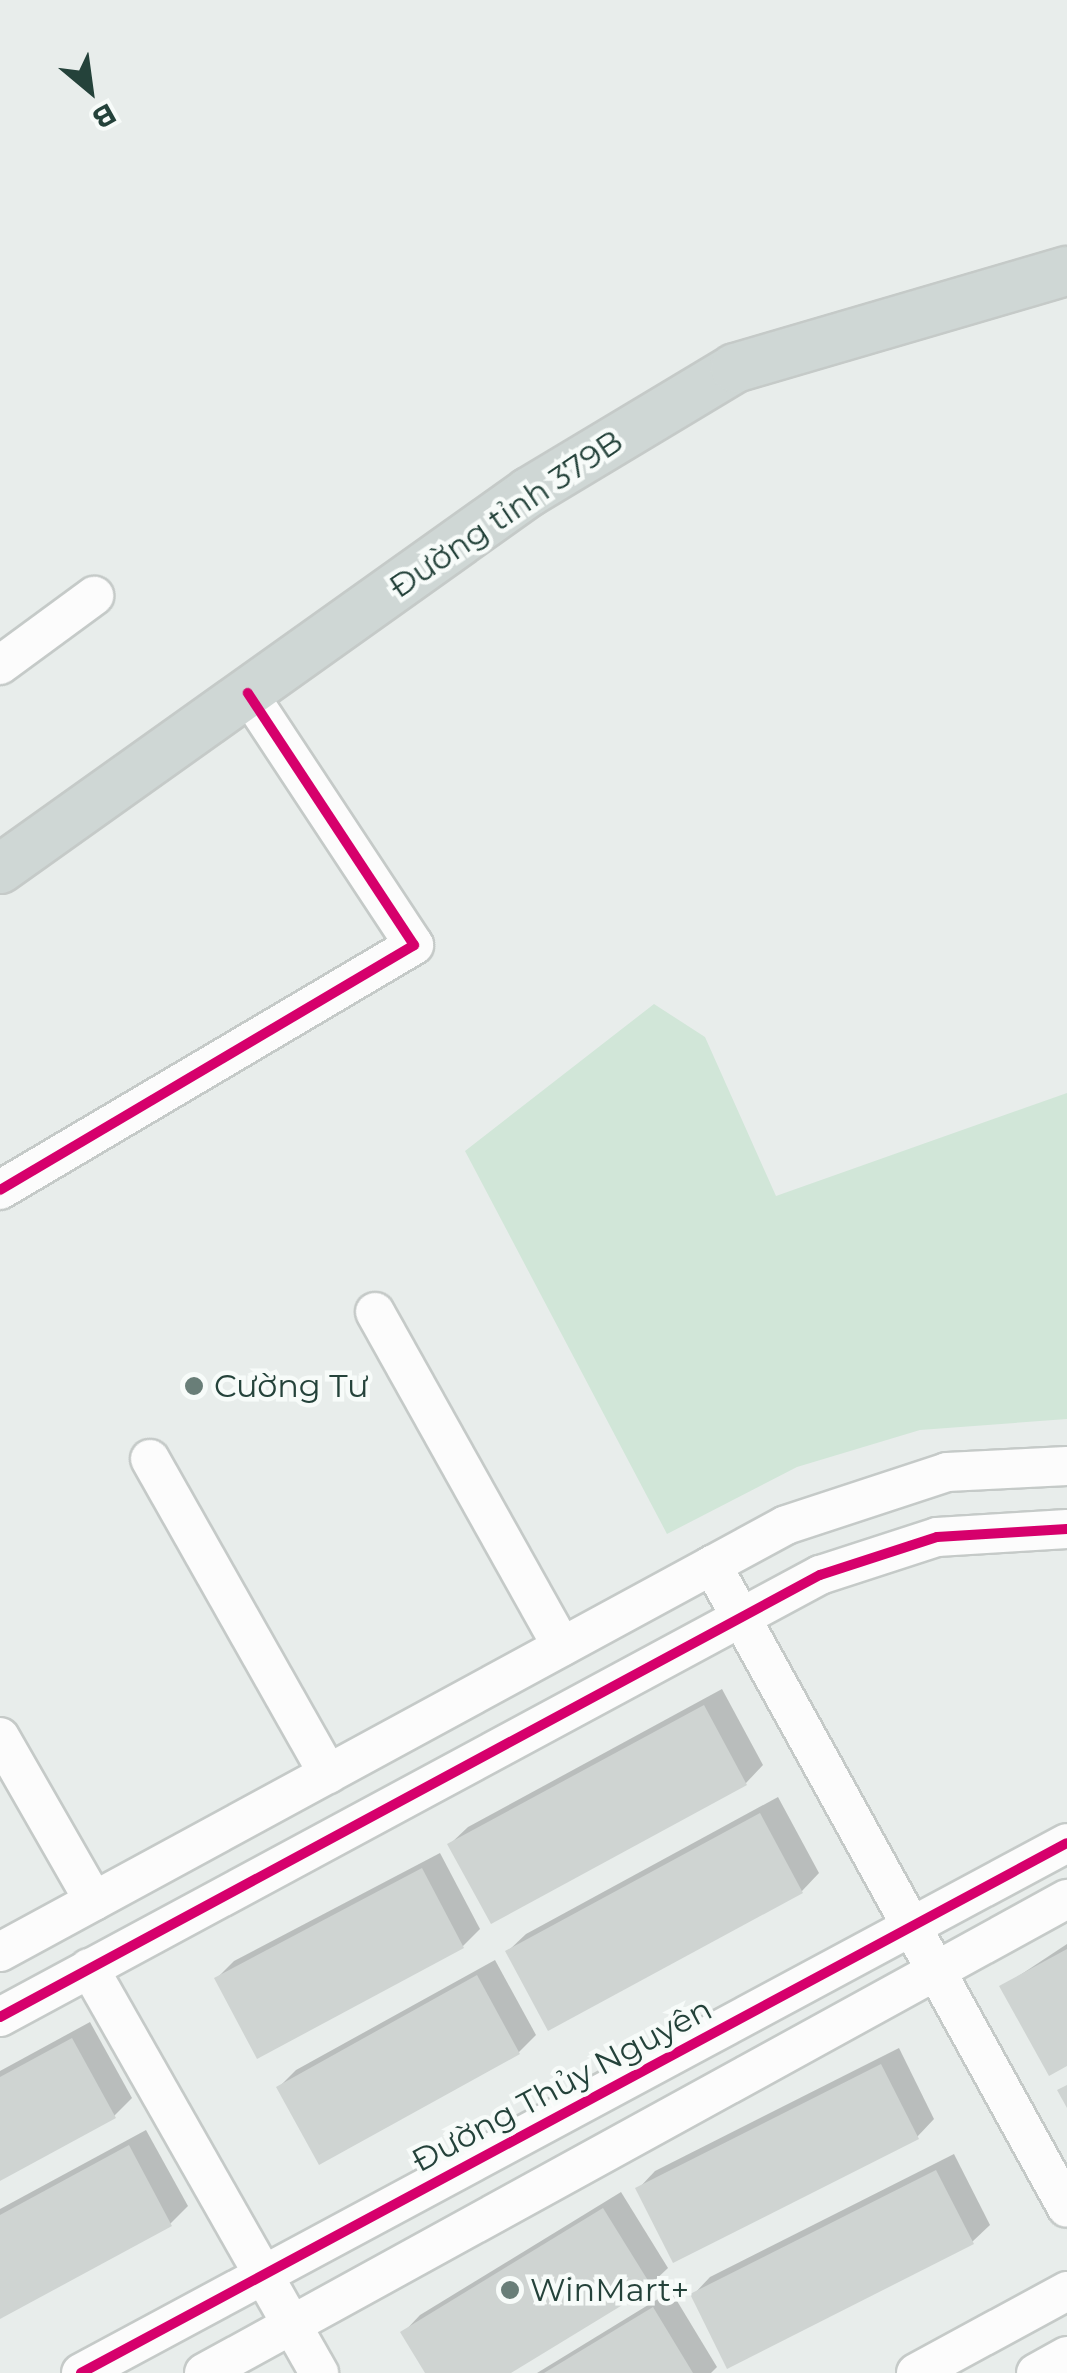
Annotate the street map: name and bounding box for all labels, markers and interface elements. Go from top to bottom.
north arrow [40,40,140,140]
text: B [87,96,122,136]
street label: Đường tỉnh 379B [382,422,630,606]
place label: Cường Tư [214,1367,369,1405]
marker: Cường Tư [183,1375,205,1397]
street label: Đường Thủy Nguyên [406,1990,718,2180]
place label: WinMart+ [530,2271,689,2309]
marker: WinMart+ [499,2279,521,2301]

